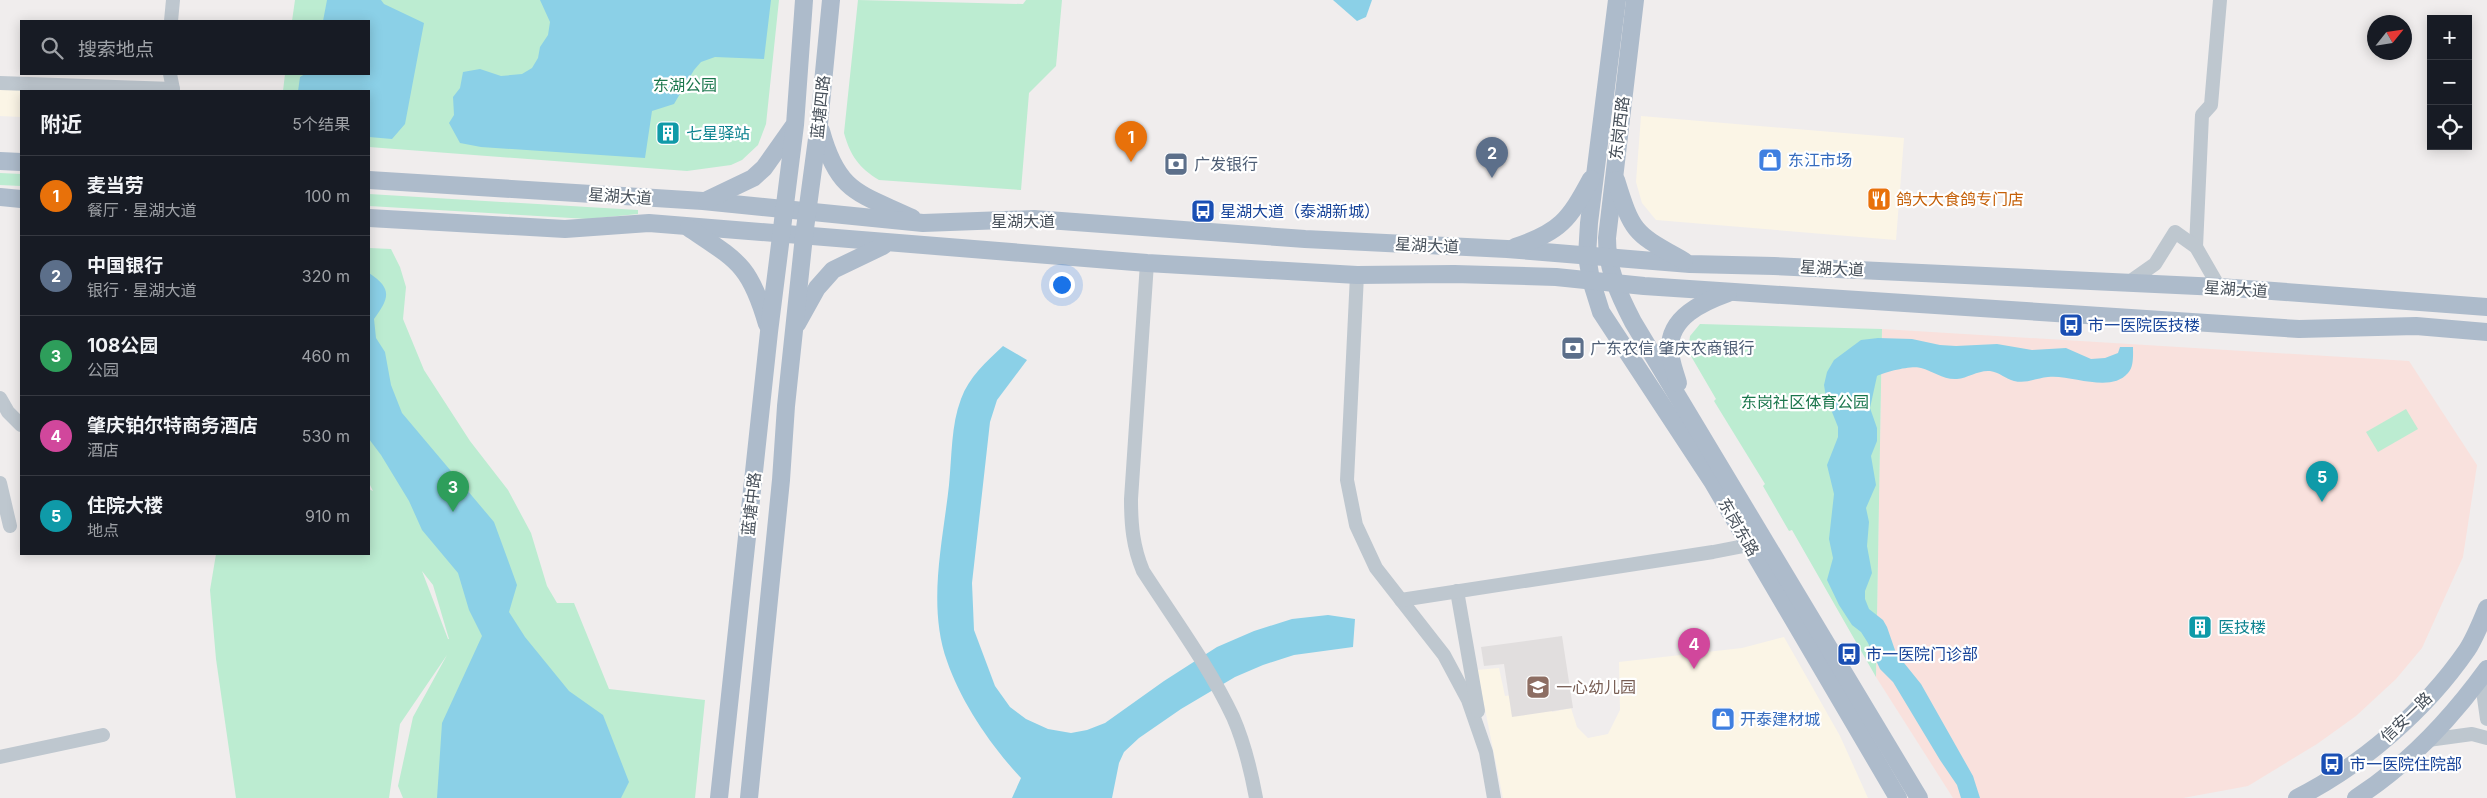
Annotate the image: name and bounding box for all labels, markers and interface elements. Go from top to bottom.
north arrow [2367,15,2412,60]
map controls [2427,15,2472,150]
button: + [2427,15,2472,60]
search box [20,20,370,75]
icon: search [38,34,66,62]
text: 搜索地点 [78,38,154,61]
button: − [2427,60,2472,105]
street label: 蓝塘四路 [807,74,833,140]
park label: 东湖公园 [653,75,717,95]
street label: 东岗西路 [1605,95,1633,161]
button: locate [2427,105,2472,150]
text: 附近 [40,112,82,137]
text: 5个结果 [292,114,350,134]
building icon: 七星驿站 [655,120,681,146]
pin: 1 [1115,121,1147,162]
place label: 七星驿站 [686,123,750,143]
pin: 2 [1476,137,1508,178]
shop icon: 东江市场 [1757,147,1783,173]
place label: 东江市场 [1788,150,1852,170]
bank icon: 广发银行 [1163,151,1189,177]
place label: 广发银行 [1194,154,1258,174]
text: 麦当劳 [87,174,144,197]
street label: 星湖大道 [587,184,653,208]
text: 1 [53,186,59,206]
text: 100 m [305,186,350,206]
restaurant icon: 鸽大大食鸽专门店 [1866,186,1892,212]
place label: 鸽大大食鸽专门店 [1896,189,2024,209]
bus stop icon: 星湖大道（泰湖新城） [1190,198,1216,224]
text: 餐厅 · 星湖大道 [87,200,197,220]
place label: 星湖大道（泰湖新城） [1220,201,1380,221]
street label: 星湖大道 [991,211,1055,231]
street label: 星湖大道 [1395,233,1459,257]
text: 中国银行 [87,254,163,277]
street label: 星湖大道 [1800,256,1864,280]
text: 2 [51,266,61,286]
text: 320 m [302,266,350,286]
your location [1049,272,1075,298]
street label: 星湖大道 [2203,277,2269,301]
text: 银行 · 星湖大道 [87,280,197,300]
bus stop icon: 市一医院医技楼 [2058,312,2084,338]
place label: 市一医院医技楼 [2088,315,2200,335]
text: 108公园 [87,334,158,357]
bank icon: 广东农信 肇庆农商银行 [1560,335,1586,361]
place label: 广东农信 肇庆农商银行 [1590,338,1755,358]
text: 3 [51,346,61,366]
text: 460 m [301,346,350,366]
text: 公园 [87,360,119,380]
park label: 东岗社区体育公园 [1741,392,1869,412]
text: 肇庆铂尔特商务酒店 [87,414,258,437]
text: 4 [51,426,61,446]
text: 530 m [302,426,350,446]
text: 酒店 [87,440,119,460]
pin: 5 [2306,461,2338,502]
pin: 3 [437,471,469,512]
street label: 蓝塘中路 [738,471,764,537]
text: 住院大楼 [87,494,163,517]
street label: 东岗东路 [1714,494,1764,560]
text: 5 [51,506,61,526]
text: 910 m [305,506,350,526]
text: 地点 [87,520,119,540]
building icon: 医技楼 [2187,614,2213,640]
place label: 医技楼 [2218,617,2266,637]
pin: 4 [1678,628,1710,669]
bus stop icon: 市一医院门诊部 [1836,641,1862,667]
place label: 市一医院门诊部 [1866,644,1978,664]
school or university icon: 一心幼儿园 [1525,674,1551,700]
place label: 一心幼儿园 [1556,677,1636,697]
street label: 信安一路 [2376,688,2436,746]
shop icon: 开泰建材城 [1710,706,1736,732]
place label: 开泰建材城 [1740,709,1820,729]
bus stop icon: 市一医院住院部 [2319,751,2345,777]
place label: 市一医院住院部 [2350,754,2462,774]

